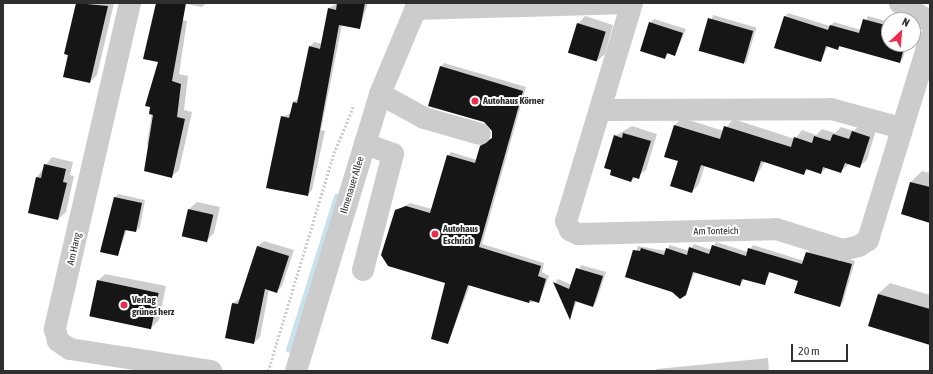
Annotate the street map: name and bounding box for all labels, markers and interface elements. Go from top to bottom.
north arrow [881,12,921,52]
text: N [900,15,911,29]
place label: Autohaus Körner [483,95,544,107]
marker: Autohaus Körner [470,96,480,106]
street label: Ilmenauer Allee [338,155,366,215]
place label: Autohaus Eschrich [443,222,478,246]
street label: Am Tonteich [693,225,739,237]
marker: Autohaus Eschrich [430,229,440,239]
street label: Am Hang [64,232,84,266]
place label: Verlag grünes herz [132,293,174,316]
marker: Verlag grünes herz [119,300,129,310]
scale bar [793,336,850,362]
text: 20 m [798,344,820,358]

